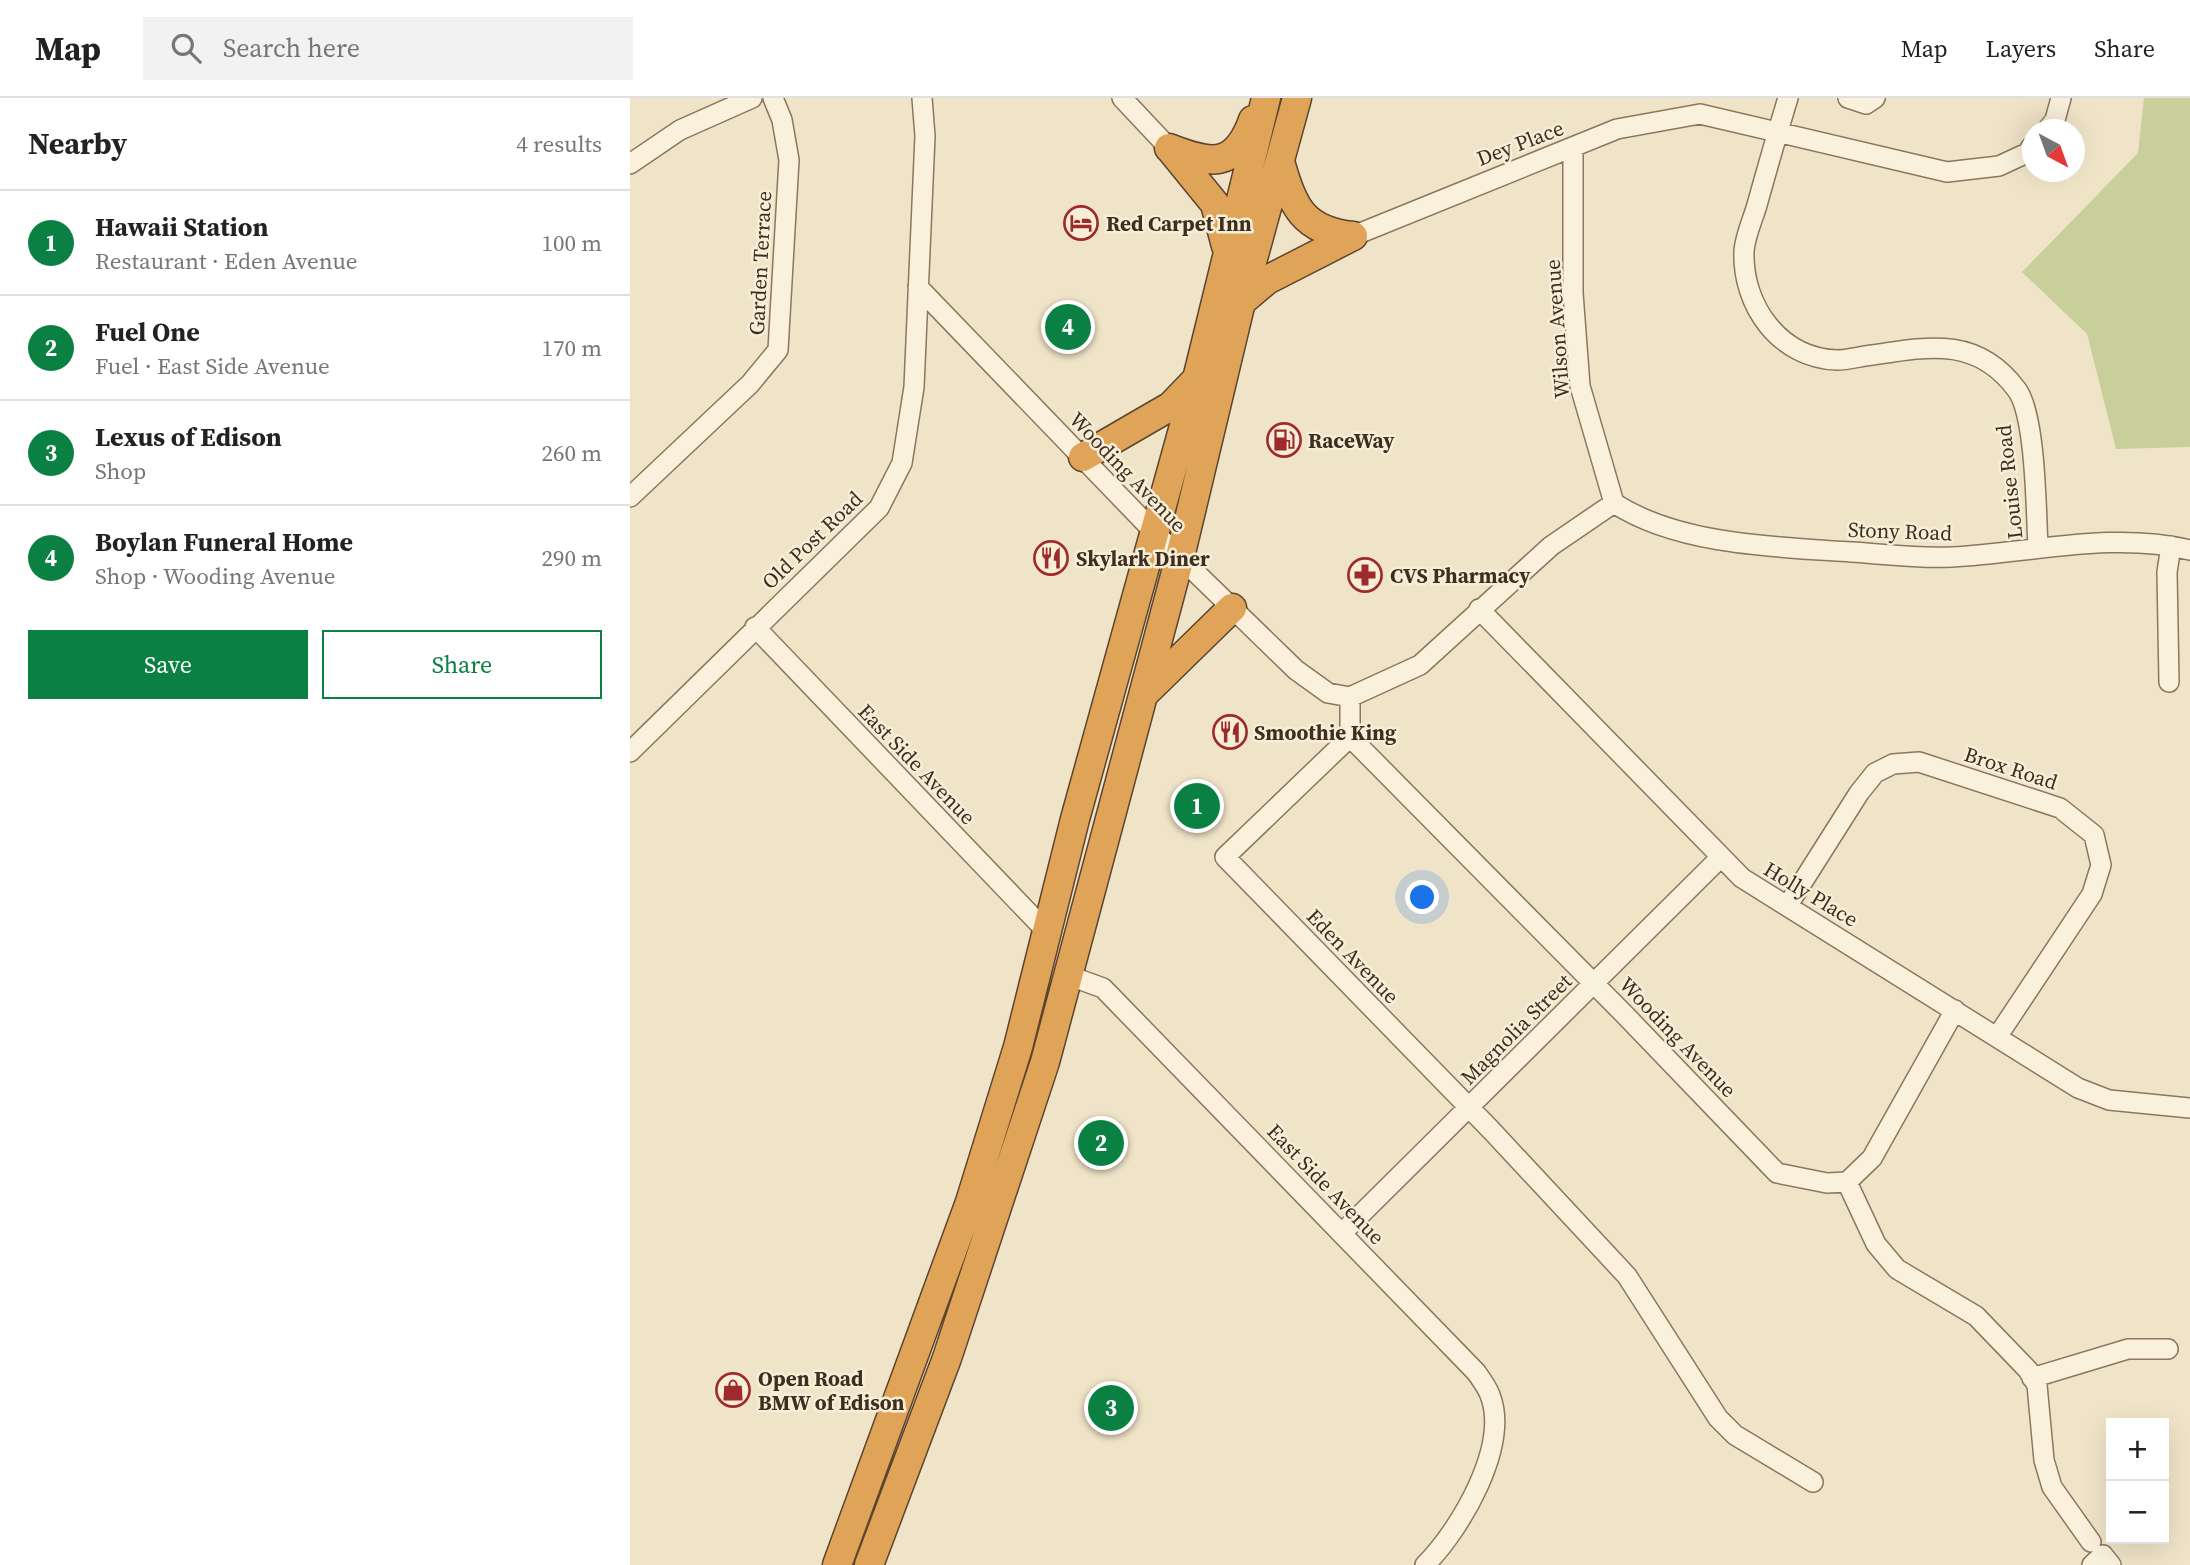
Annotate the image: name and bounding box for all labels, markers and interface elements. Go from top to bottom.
search box [143,17,633,80]
text: Map [35,26,101,71]
icon: search [167,29,205,67]
text: Search here [223,30,360,66]
text: Map [1901,32,1948,65]
text: Layers [1986,32,2056,65]
text: Share [2094,32,2155,65]
street label: Dey Place [1472,113,1568,173]
north arrow [2022,119,2085,182]
text: Nearby [28,123,127,164]
text: 4 results [516,128,602,160]
street label: Garden Terrace [742,190,778,336]
hotel icon: Red Carpet Inn [1062,204,1100,242]
text: Hawaii Station [95,209,268,245]
place label: Red Carpet Inn [1106,209,1252,238]
text: 1 [45,227,57,259]
text: 100 m [541,227,602,259]
text: Restaurant · Eden Avenue [95,245,357,277]
street label: Wilson Avenue [1538,258,1576,400]
pin: 4 [1045,301,1091,353]
text: Fuel One [95,314,200,350]
text: 2 [45,332,57,364]
text: 170 m [541,332,602,364]
text: Fuel · East Side Avenue [95,350,330,382]
street label: Wooding Avenue [1063,405,1193,539]
text: Lexus of Edison [95,419,282,455]
fuel station icon: RaceWay [1265,421,1303,459]
street label: Louise Road [1989,423,2029,541]
place label: RaceWay [1308,426,1395,455]
text: 3 [45,437,57,469]
text: 260 m [541,437,602,469]
text: Shop [95,455,146,487]
street label: Old Post Road [755,484,869,596]
street label: Stony Road [1847,515,1953,547]
text: Boylan Funeral Home [95,524,353,560]
restaurant icon: Skylark Diner [1032,539,1070,577]
text: 4 [45,542,57,574]
text: 290 m [541,542,602,574]
place label: Skylark Diner [1076,544,1210,573]
pharmacy icon: CVS Pharmacy [1346,556,1384,594]
text: Shop · Wooding Avenue [95,560,335,592]
place label: CVS Pharmacy [1390,561,1531,590]
button: Save [28,630,308,699]
button: Share [322,630,602,699]
street label: East Side Avenue [852,697,982,831]
restaurant icon: Smoothie King [1211,713,1249,751]
place label: Smoothie King [1254,718,1397,747]
street label: Brox Road [1961,739,2061,797]
pin: 1 [1174,780,1220,832]
street label: Holly Place [1758,854,1864,934]
your location [1405,880,1439,914]
street label: Eden Avenue [1300,902,1406,1010]
street label: Magnolia Street [1454,967,1578,1091]
street label: Wooding Avenue [1613,970,1743,1104]
pin: 2 [1078,1117,1124,1169]
street label: East Side Avenue [1261,1117,1391,1251]
place label: Open Road BMW of Edison [758,1364,905,1417]
shop icon: Open Road BMW of Edison [714,1371,752,1409]
pin: 3 [1088,1382,1134,1434]
map controls [2106,1418,2169,1544]
button: + [2106,1418,2169,1481]
button: − [2106,1481,2169,1544]

